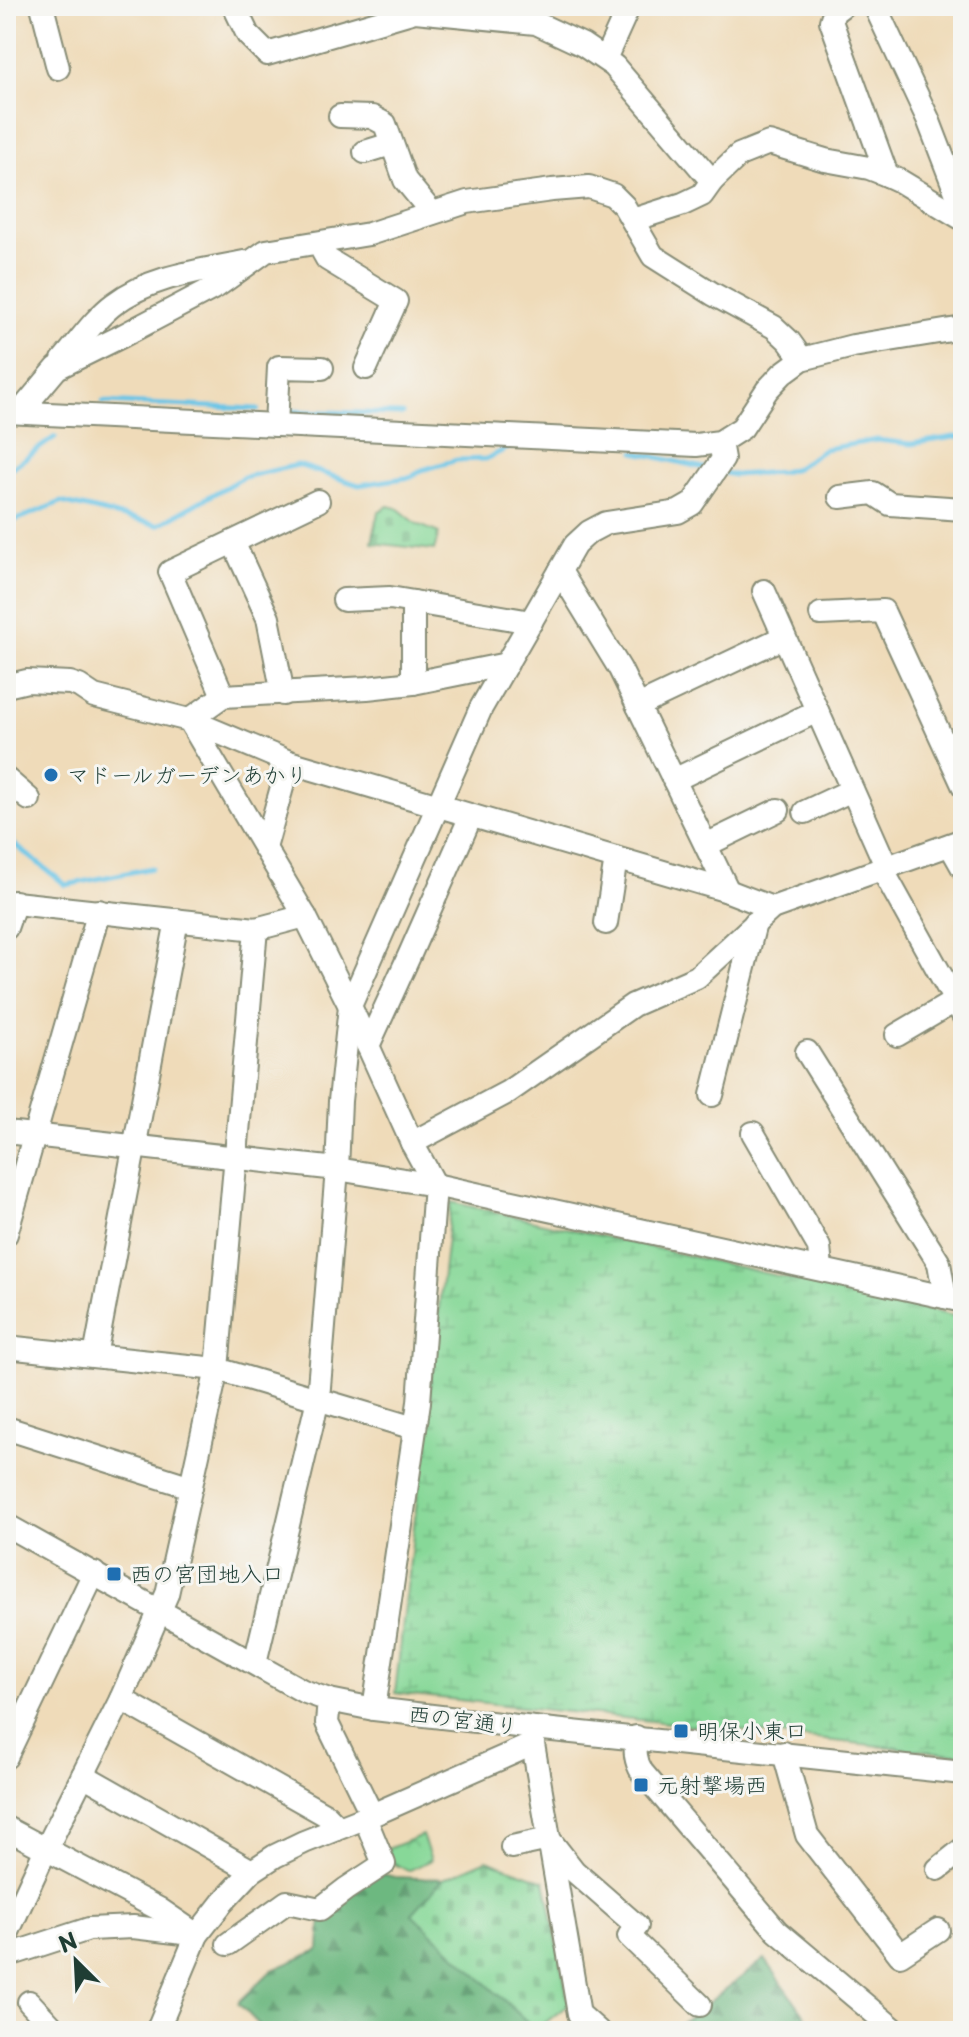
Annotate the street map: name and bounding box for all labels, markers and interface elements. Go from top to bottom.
place label: マドールガーデンあかり [67,757,308,790]
marker: マドールガーデンあかり [42,766,60,784]
place label: 西の宮団地入口 [130,1556,284,1589]
marker: 西の宮団地入口 [105,1565,123,1583]
street label: 西の宮通り [407,1695,520,1742]
place label: 明保小東口 [697,1713,807,1746]
marker: 明保小東口 [672,1722,690,1740]
place label: 元射撃場西 [657,1767,767,1800]
marker: 元射撃場西 [632,1776,650,1794]
north arrow [36,1921,116,2001]
text: N [53,1923,82,1960]

